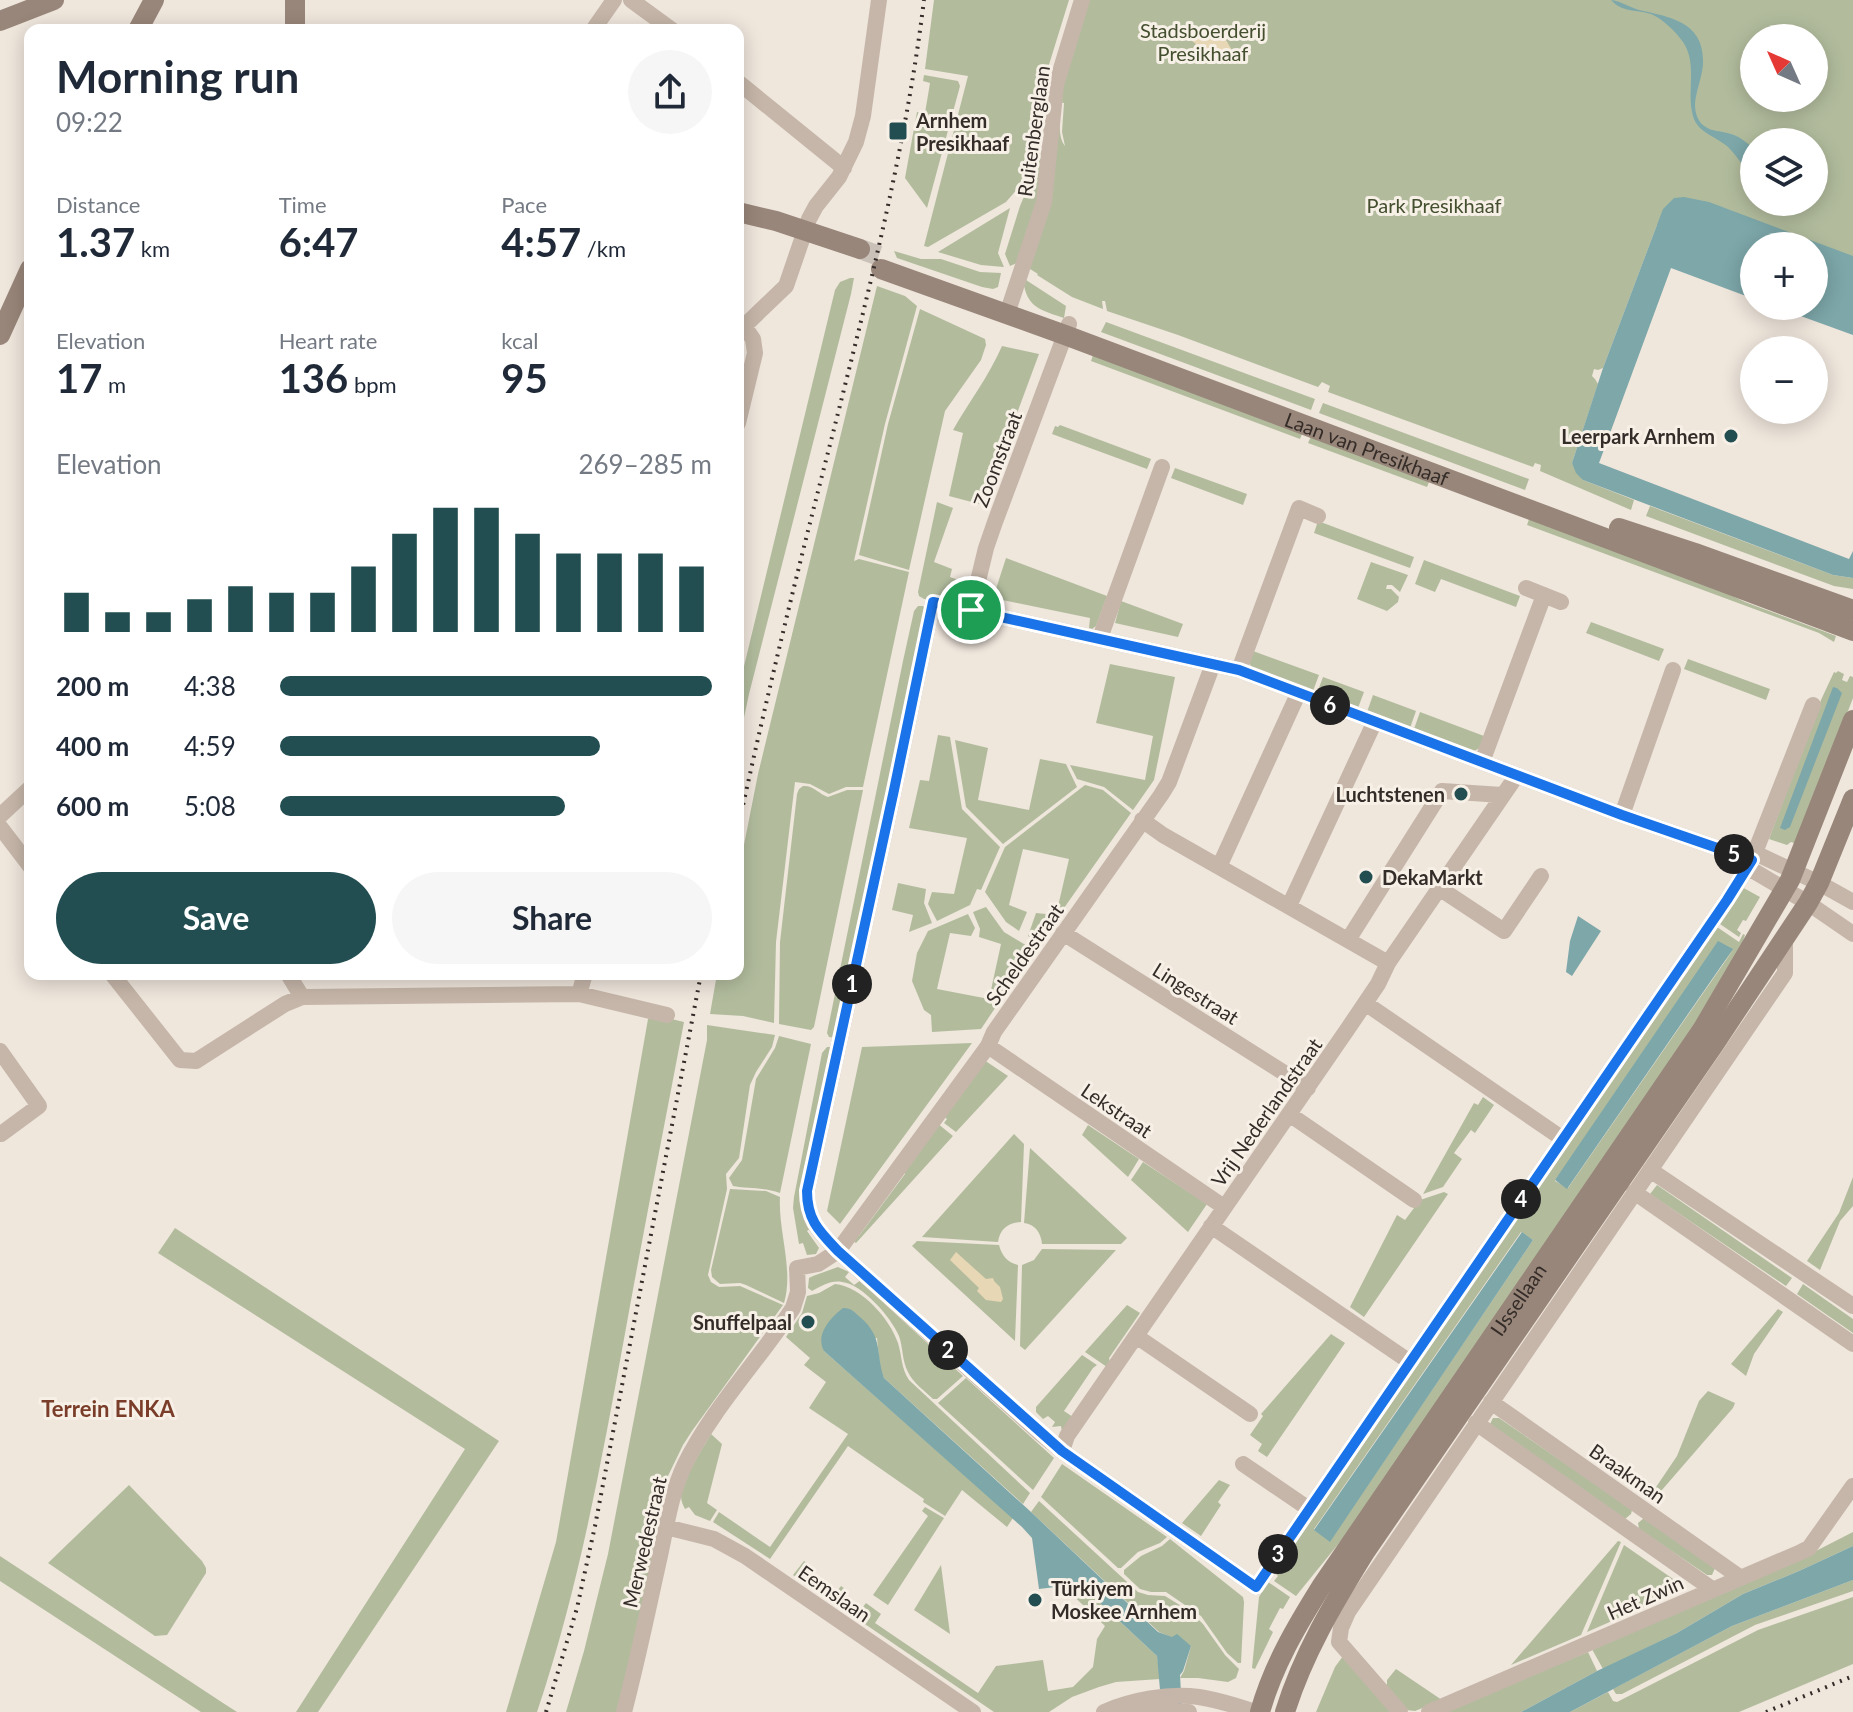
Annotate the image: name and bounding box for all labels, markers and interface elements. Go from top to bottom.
park label: Stadsboerderij Presikhaaf [1140,18,1266,65]
north arrow [1740,24,1828,112]
map controls [1740,24,1828,424]
text: Morning run [56,50,299,102]
button: share [628,50,712,134]
street label: Ruitenberglaan [1012,64,1054,198]
text: 09:22 [56,106,123,138]
place label: Arnhem Presikhaaf [915,108,1010,155]
marker: Arnhem Presikhaaf [887,120,909,142]
button: layers [1740,128,1828,216]
text: Distance [56,191,140,218]
text: Time [279,191,327,218]
text: Pace [501,191,547,218]
park label: Park Presikhaaf [1367,193,1501,217]
text: 1.37 [56,218,135,266]
text: 6:47 [279,218,359,266]
text: 4:57 [501,218,581,266]
button: + [1740,232,1828,320]
text: km [135,235,170,262]
text: /km [581,235,626,262]
text: Elevation [56,327,145,354]
text: Heart rate [279,327,377,354]
text: kcal [501,327,539,354]
button: − [1740,336,1828,424]
text: 17 [56,354,102,402]
text: 136 [279,354,348,402]
text: 95 [501,354,548,402]
text: m [102,371,126,398]
text: bpm [348,371,397,398]
street label: Laan van Presikhaaf [1282,407,1452,490]
street label: Zoomstraat [968,408,1026,510]
place label: Leerpark Arnhem [1561,424,1715,448]
marker: Leerpark Arnhem [1722,427,1740,445]
text: Elevation [56,448,162,480]
text: 269–285 m [578,448,712,480]
pin [937,576,1005,644]
icon: arrive [949,588,993,632]
text: 200 m [56,670,129,702]
text: 4:38 [184,670,236,702]
pin: 6 [1310,685,1350,725]
text: 6 [1324,691,1336,718]
text: 400 m [56,730,129,762]
text: 4:59 [184,730,236,762]
place label: Luchtstenen [1335,782,1445,806]
marker: Luchtstenen [1452,785,1470,803]
text: 600 m [56,790,129,822]
text: 5:08 [184,790,236,822]
pin: 5 [1714,834,1754,874]
text: 5 [1728,840,1740,867]
place label: DekaMarkt [1382,865,1483,889]
marker: DekaMarkt [1357,868,1375,886]
button: Save [56,872,376,964]
button: Share [392,872,712,964]
street label: Scheldestraat [980,899,1068,1009]
street label: Lingestraat [1149,957,1243,1029]
pin: 1 [832,964,872,1004]
text: 1 [846,970,858,997]
street label: Vrij Nederlandstraat [1206,1033,1326,1191]
street label: Lekstraat [1077,1078,1157,1142]
pin: 4 [1501,1179,1541,1219]
text: 4 [1515,1185,1527,1212]
street label: IJssellaan [1485,1259,1551,1340]
place label: Snuffelpaal [693,1310,792,1334]
marker: Snuffelpaal [799,1313,817,1331]
pin: 2 [928,1330,968,1370]
text: 2 [942,1336,954,1363]
district label: Terrein ENKA [41,1395,175,1422]
street label: Braakman [1585,1438,1671,1508]
street label: Merwedestraat [617,1474,671,1610]
pin: 3 [1258,1534,1298,1574]
text: 3 [1272,1540,1284,1567]
street label: Eemslaan [794,1560,876,1626]
street label: Het Zwin [1603,1570,1687,1624]
place label: Türkiyem Moskee Arnhem [1051,1576,1197,1623]
marker: Türkiyem Moskee Arnhem [1026,1591,1044,1609]

